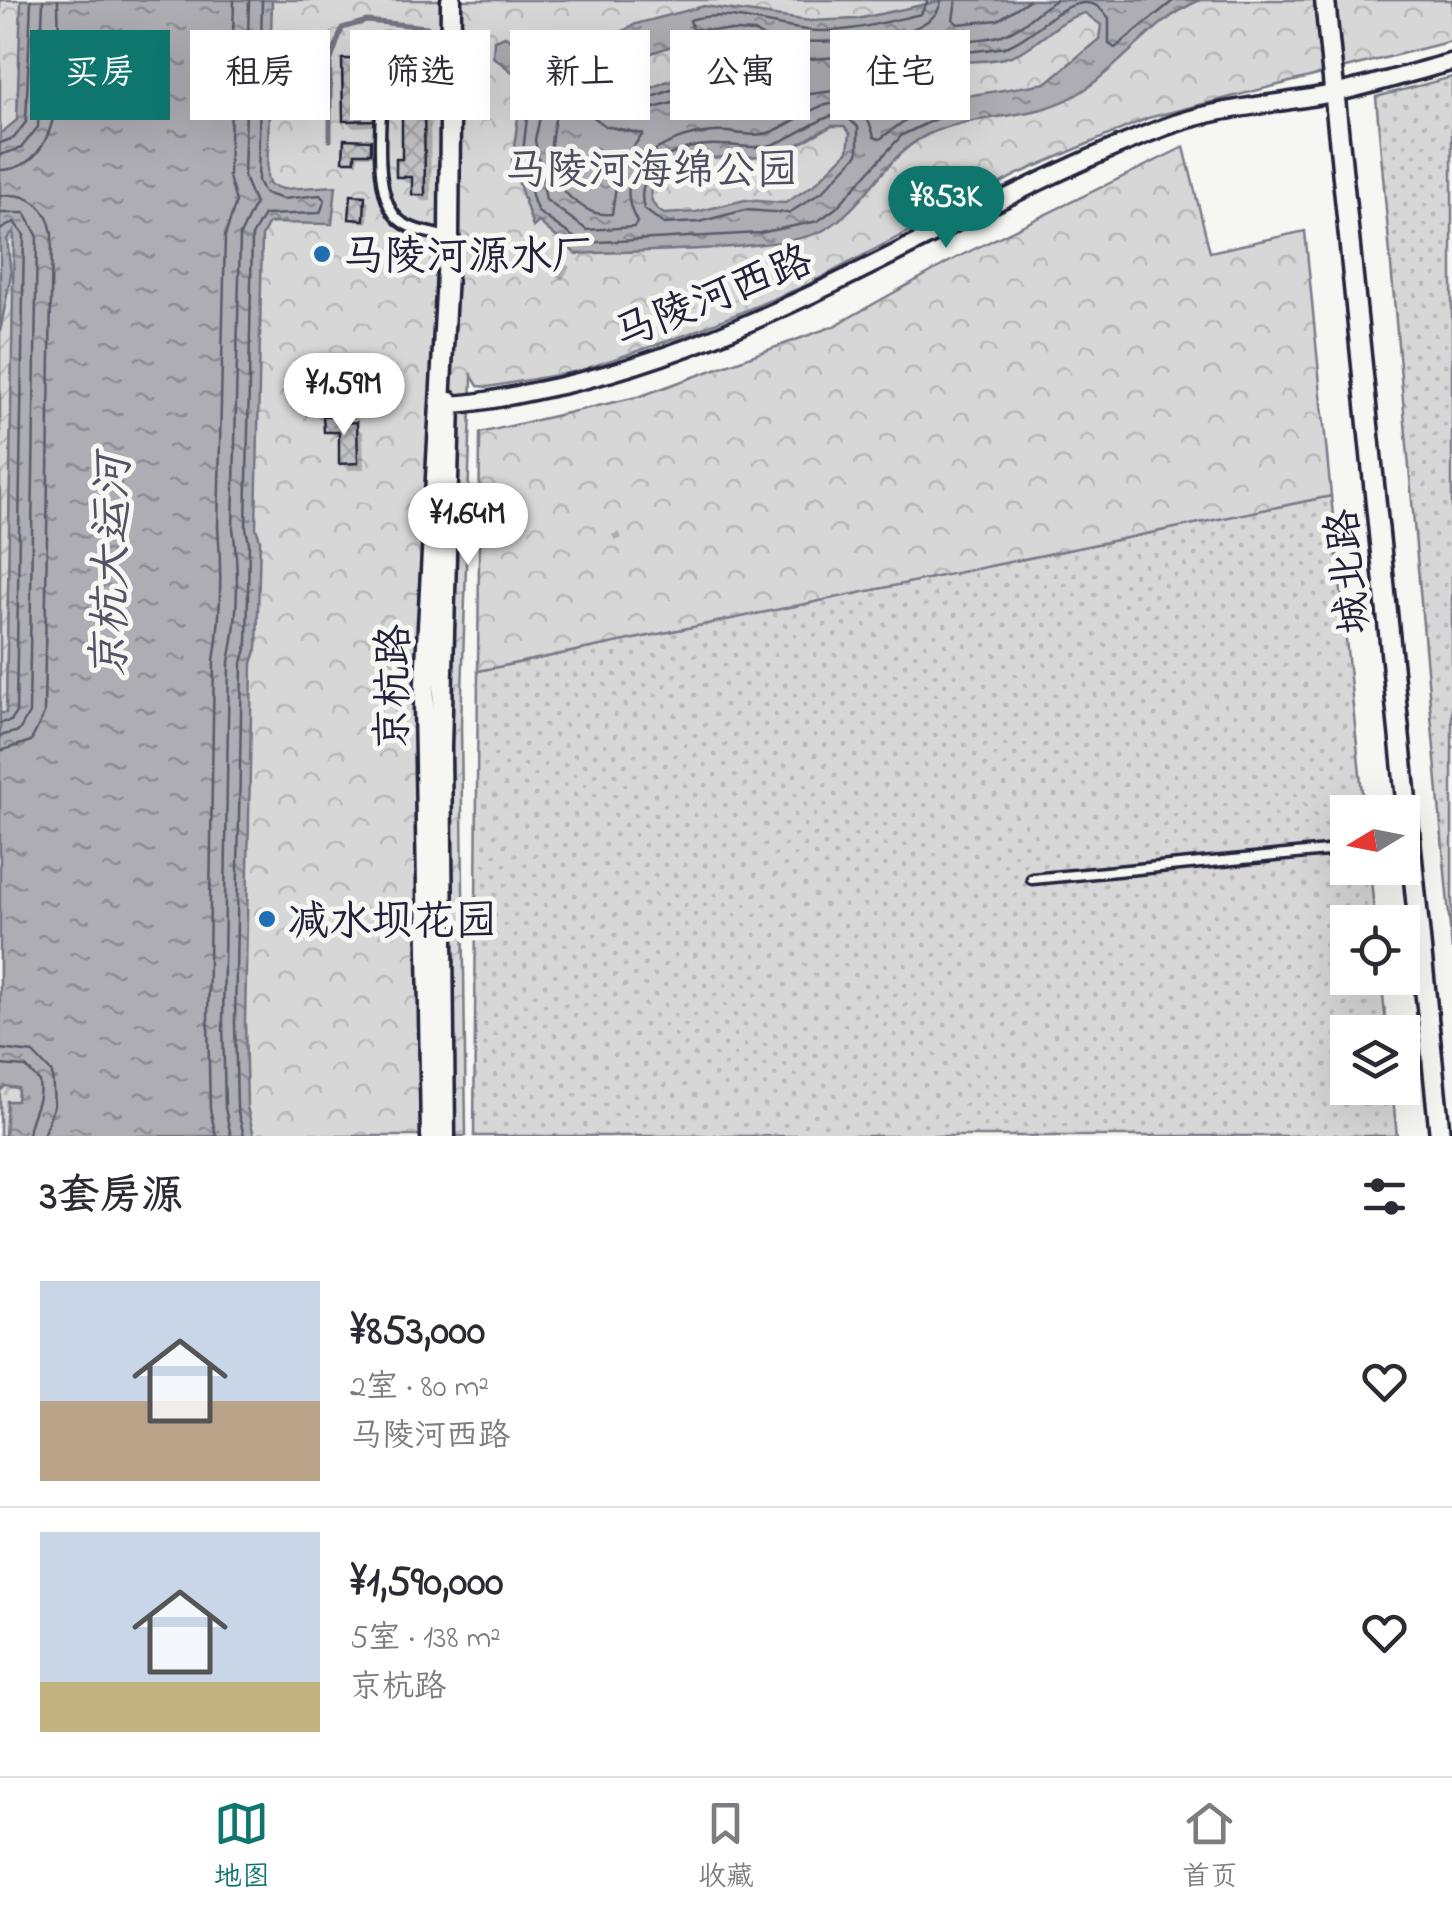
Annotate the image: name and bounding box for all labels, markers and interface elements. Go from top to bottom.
chip: 买房 [30,30,170,120]
chip: 租房 [190,30,330,120]
chip: 筛选 [350,30,490,120]
chip: 新上 [510,30,650,120]
chip: 公寓 [670,30,810,120]
chip: 住宅 [830,30,970,120]
park label: 马陵河海绵公园 [504,142,798,203]
pin: ¥853K [876,166,1016,251]
text: ¥853K [910,175,982,222]
place label: 马陵河源水厂 [342,228,594,289]
street label: 马陵河西路 [605,232,822,367]
marker: 马陵河源水厂 [311,243,333,265]
pin: ¥1.59M [263,353,425,438]
text: ¥1.59M [306,362,382,409]
water label: 京杭大运河 [79,447,149,680]
pin: ¥1.64M [387,483,549,568]
text: ¥1.64M [430,492,506,539]
street label: 城北路 [1314,506,1387,637]
street label: 京杭路 [364,624,427,751]
north arrow [1330,795,1420,885]
map controls [1330,795,1420,1105]
place label: 减水坝花园 [287,893,497,954]
button: locate [1330,905,1420,995]
marker: 减水坝花园 [256,908,278,930]
button: layers [1330,1015,1420,1105]
text: 3套房源 [40,1167,183,1228]
icon: filters [1357,1169,1412,1224]
text: ¥853,000 [350,1302,485,1363]
icon: home [120,1321,240,1441]
icon: heart [1357,1354,1412,1409]
text: 2室 · 80 m² [350,1365,489,1412]
text: 马陵河西路 [350,1414,510,1461]
text: ¥1,590,000 [350,1553,503,1614]
icon: home [120,1572,240,1692]
icon: heart [1357,1605,1412,1660]
text: 5室 · 138 m² [350,1616,501,1663]
text: 京杭路 [350,1665,446,1712]
tab: 地图 [214,1796,270,1899]
tab: 收藏 [698,1796,754,1899]
tab: 首页 [1182,1796,1238,1899]

